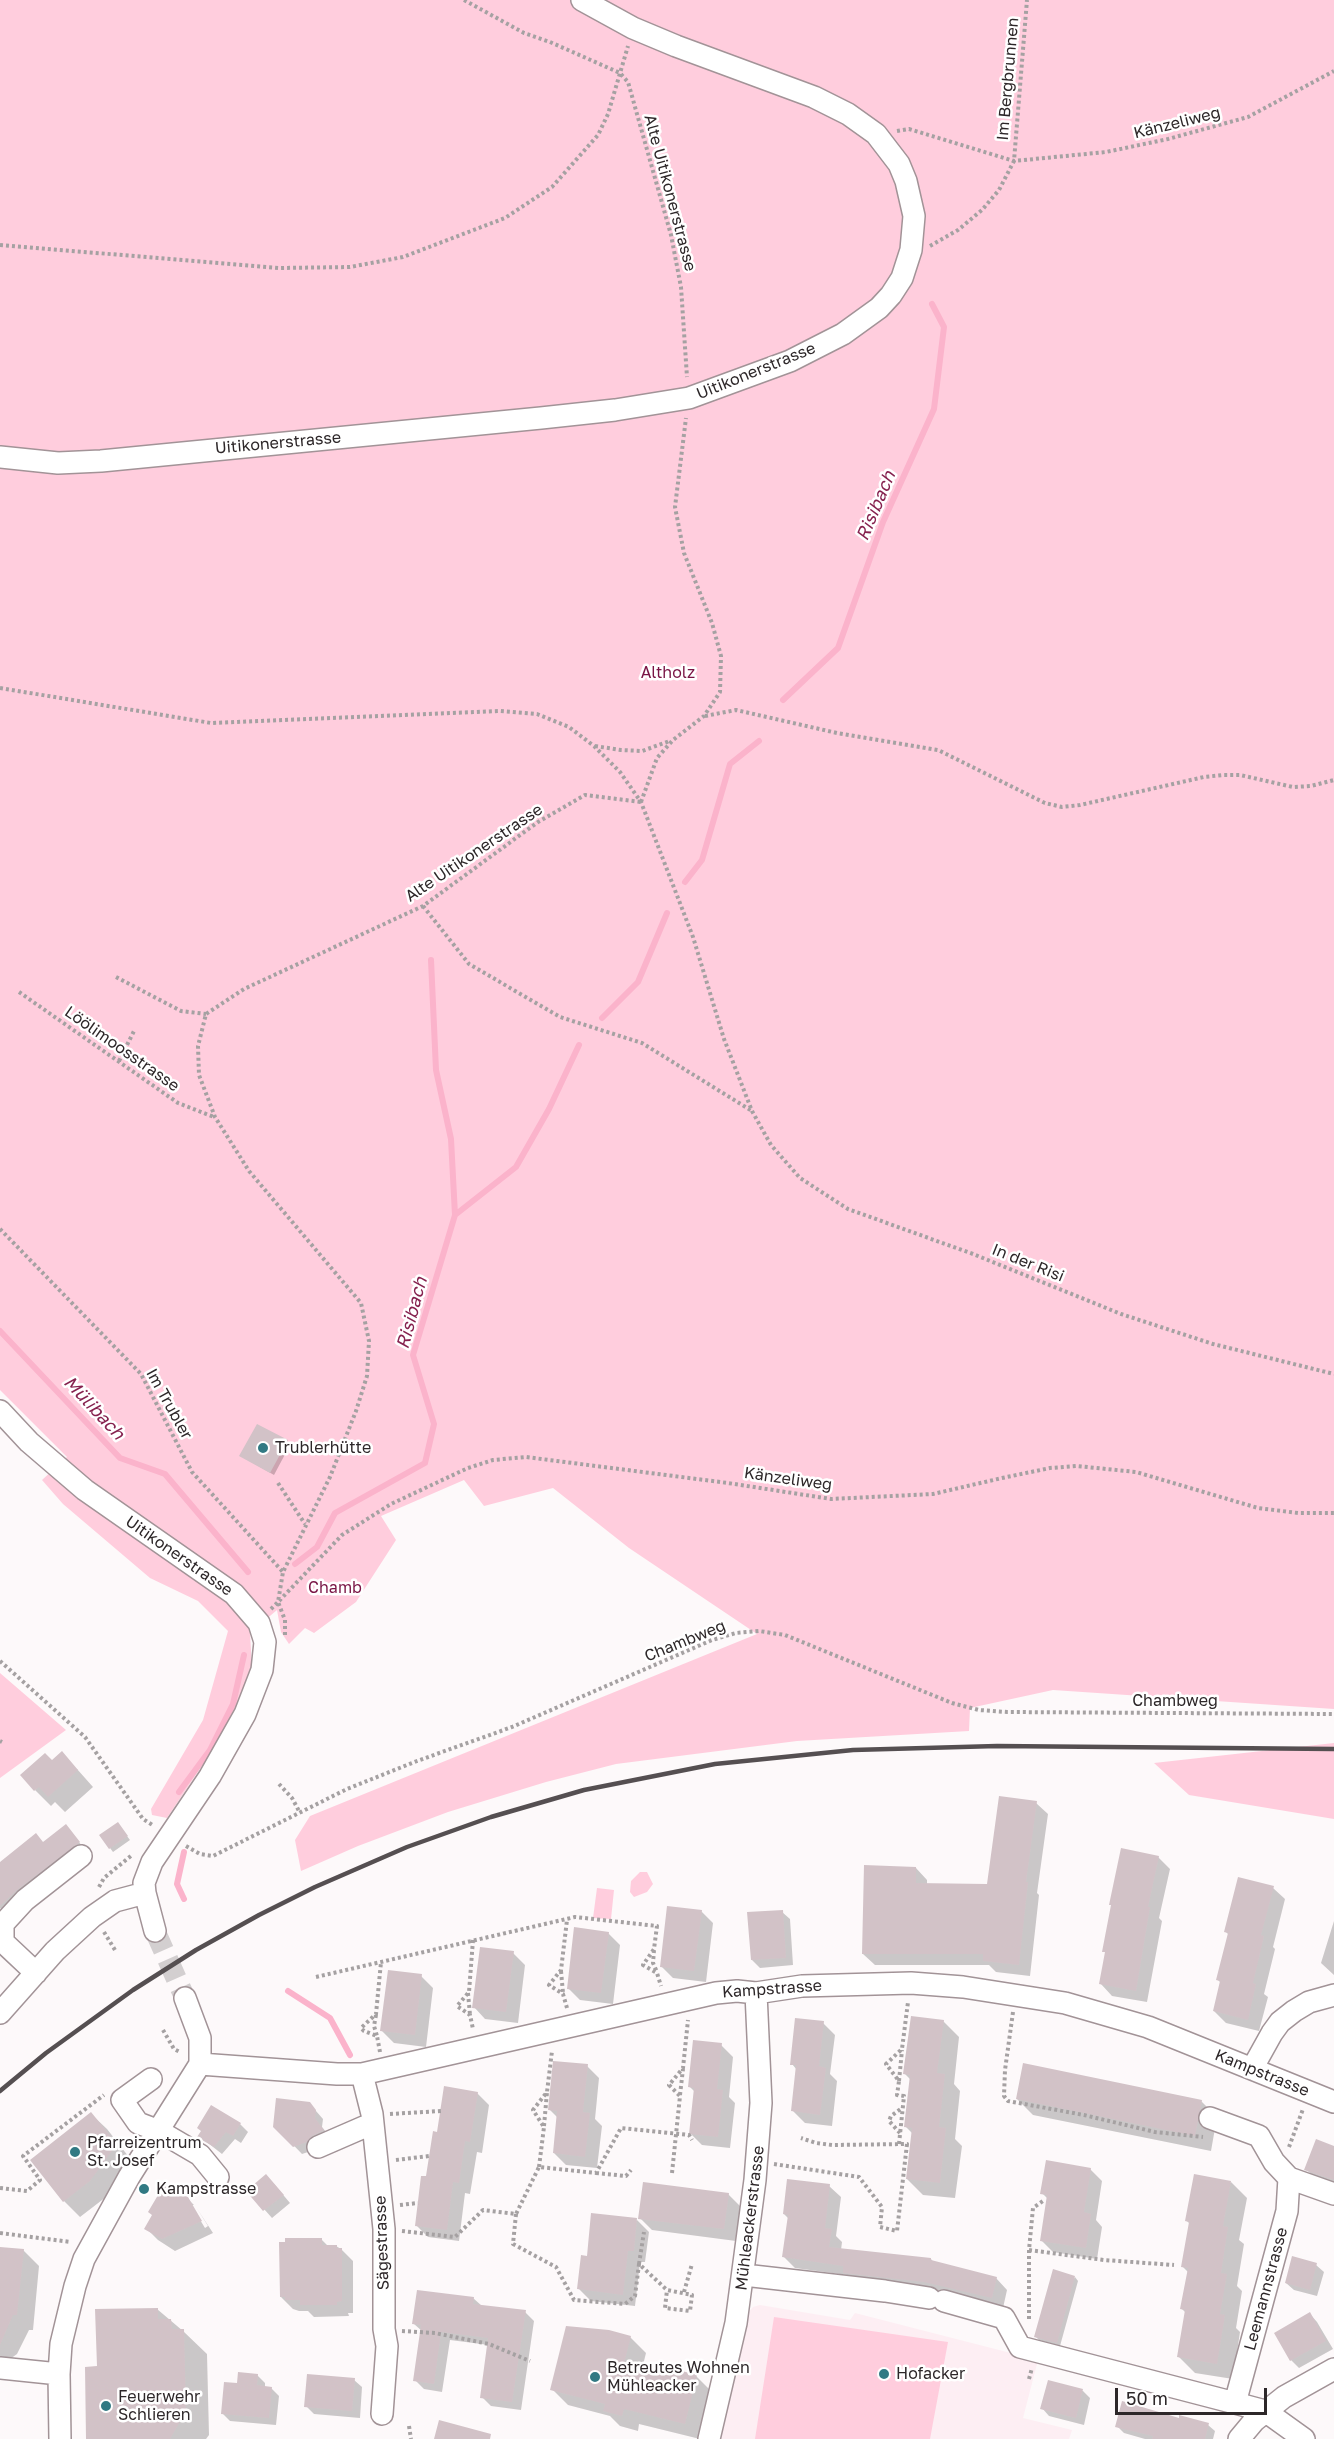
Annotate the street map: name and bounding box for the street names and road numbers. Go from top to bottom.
street label: Im Bergbrunnen [993,17,1023,141]
street label: Känzeliweg [1132,103,1222,143]
street label: Alte Uitikonerstrasse [640,113,700,273]
street label: Uitikonerstrasse [694,338,818,404]
street label: Uitikonerstrasse [214,428,342,458]
street label: Alte Uitikonerstrasse [402,800,546,906]
street label: Löölimoosstrasse [61,1002,183,1096]
street label: In der Risi [989,1240,1067,1286]
street label: Im Trubler [142,1365,196,1443]
street label: Känzeliweg [743,1463,833,1495]
street label: Uitikonerstrasse [122,1512,236,1600]
street label: Chambweg [642,1616,728,1666]
street label: Chambweg [1132,1691,1218,1711]
street label: Kampstrasse [721,1976,823,2002]
street label: Kampstrasse [1212,2045,1312,2101]
street label: Mühleackerstrasse [732,2144,768,2292]
street label: Sägestrasse [371,2195,393,2291]
street label: Leemannstrasse [1240,2225,1292,2353]

